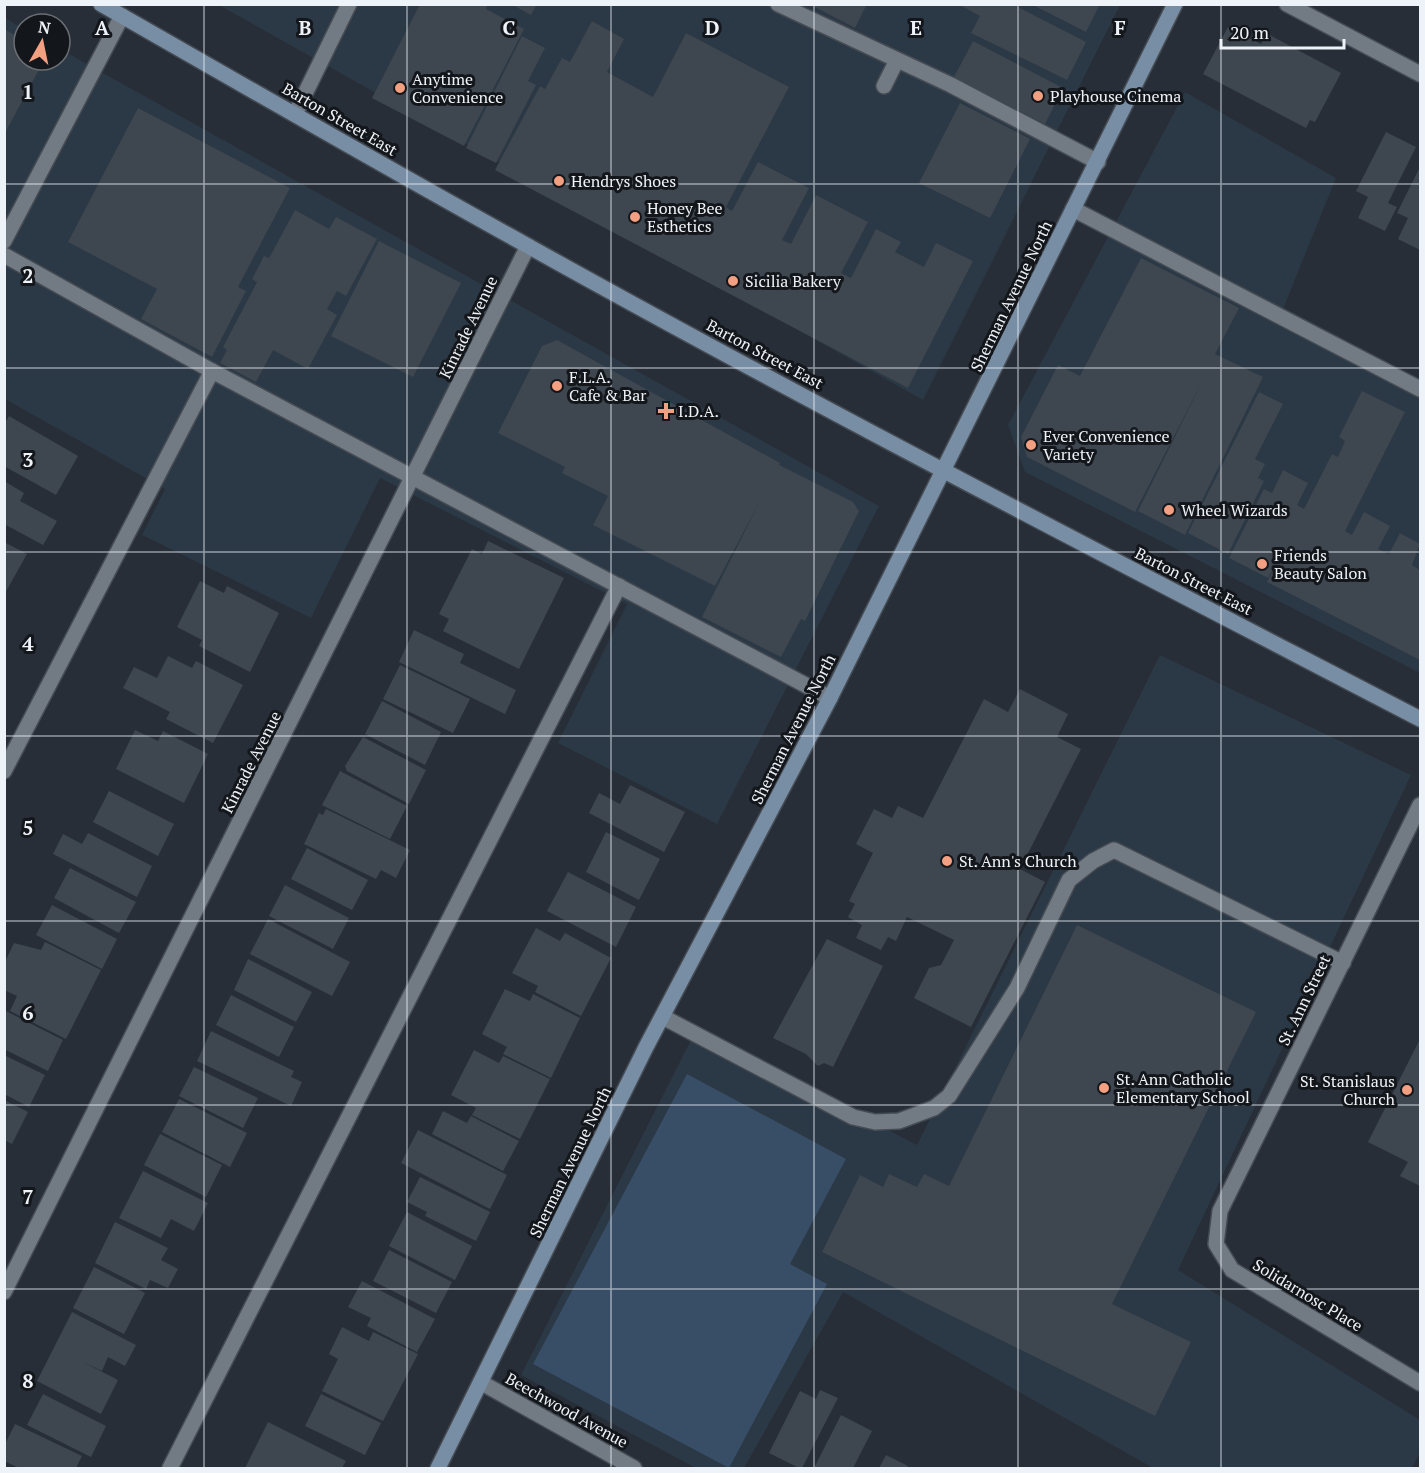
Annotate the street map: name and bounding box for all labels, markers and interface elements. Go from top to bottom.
north arrow [12,12,72,72]
scale bar [1221,12,1344,50]
text: A [95,14,110,41]
text: B [299,14,312,41]
text: C [502,14,516,41]
text: D [705,14,719,41]
text: E [910,14,922,41]
text: F [1114,14,1126,41]
text: N [37,15,52,39]
text: 20 m [1230,20,1270,44]
place label: Anytime Convenience [412,68,503,108]
street label: Barton Street East [279,77,401,161]
text: 1 [22,78,34,105]
marker: Anytime Convenience [393,81,407,95]
place label: Playhouse Cinema [1050,85,1181,107]
marker: Playhouse Cinema [1031,89,1045,103]
place label: Hendrys Shoes [571,170,676,192]
marker: Hendrys Shoes [552,174,566,188]
place label: Honey Bee Esthetics [647,197,723,237]
marker: Honey Bee Esthetics [628,210,642,224]
street label: Sherman Avenue North [965,216,1057,375]
text: 2 [22,262,34,289]
place label: Sicilia Bakery [745,270,842,292]
street label: Kinrade Avenue [434,272,502,382]
marker: Sicilia Bakery [726,274,740,288]
street label: Barton Street East [703,314,827,394]
place label: F.L.A. Cafe & Bar [569,366,647,406]
marker: F.L.A. Cafe & Bar [550,379,564,393]
place label: I.D.A. [678,400,719,422]
marker: I.D.A. [659,404,673,418]
place label: Ever Convenience Variety [1043,425,1169,465]
marker: Ever Convenience Variety [1024,438,1038,452]
text: 3 [22,446,34,473]
place label: Wheel Wizards [1181,499,1288,521]
marker: Wheel Wizards [1162,503,1176,517]
street label: Barton Street East [1132,542,1257,620]
place label: Friends Beauty Salon [1274,544,1367,584]
marker: Friends Beauty Salon [1255,557,1269,571]
text: 4 [22,630,34,657]
street label: Sherman Avenue North [746,650,841,808]
street label: Kinrade Avenue [216,707,286,817]
text: 5 [22,814,34,841]
place label: St. Ann's Church [959,850,1077,872]
marker: St. Ann's Church [940,854,954,868]
street label: St. Ann Street [1273,951,1335,1049]
text: 6 [22,999,34,1026]
place label: St. Ann Catholic Elementary School [1116,1068,1250,1108]
place label: St. Stanislaus Church [1300,1070,1396,1110]
marker: St. Ann Catholic Elementary School [1097,1081,1111,1095]
street label: Sherman Avenue North [524,1082,616,1241]
marker: St. Stanislaus Church [1400,1083,1414,1097]
text: 7 [22,1183,34,1210]
street label: Solidarnosc Place [1249,1254,1367,1336]
text: 8 [22,1367,34,1394]
street label: Beechwood Avenue [502,1367,632,1453]

